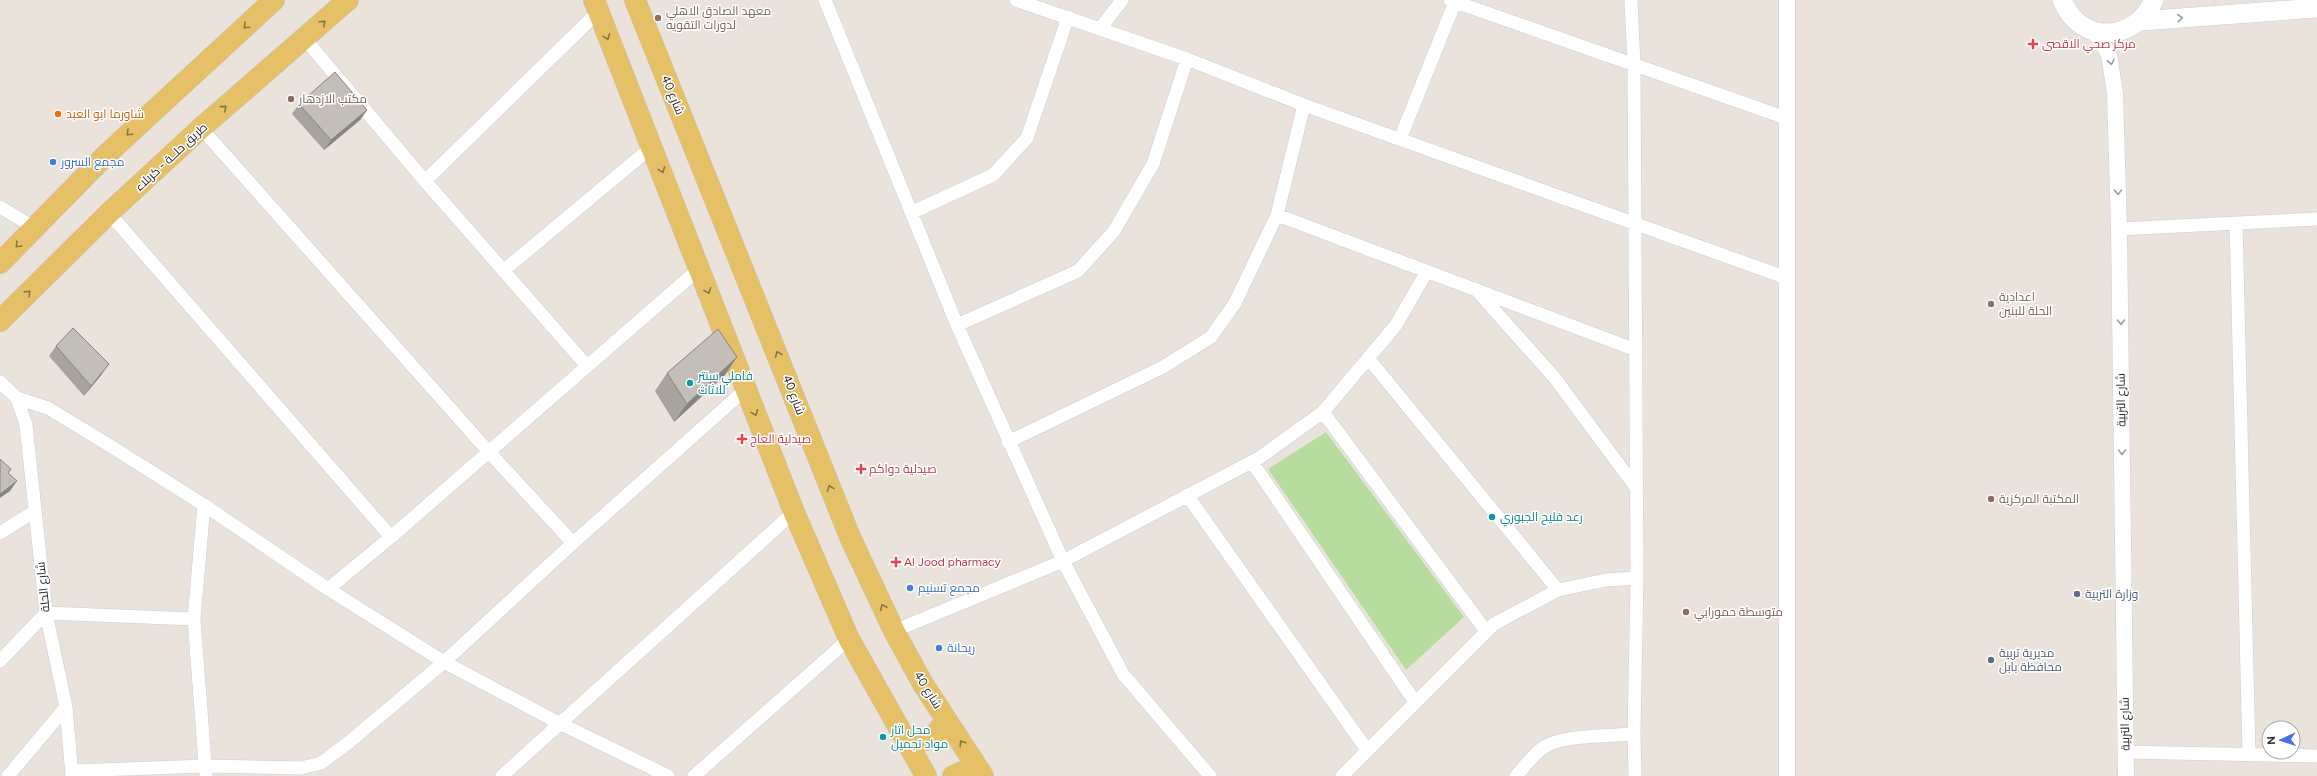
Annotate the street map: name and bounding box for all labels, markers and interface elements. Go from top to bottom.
place label: معهد الصادق الاهلي لدورات التقويه [666,4,771,32]
marker: معهد الصادق الاهلي لدورات التقويه [653,13,663,23]
one-way arrow [2176,14,2183,23]
one-way arrow [318,21,326,28]
one-way arrow [243,22,251,29]
one-way arrow [603,33,611,40]
place label: مركز صحي الاقصى [2042,37,2136,54]
marker: مركز صحي الاقصى [2027,38,2039,50]
one-way arrow [2106,59,2115,66]
street label: شارع 40 [658,73,687,117]
place label: مكتب الازدهار [298,92,367,106]
marker: مكتب الازدهار [286,94,296,104]
one-way arrow [220,106,227,113]
place label: شاورما ابو العبد [66,107,144,121]
marker: شاورما ابو العبد [53,109,63,119]
street label: طريق حلــة - كربلاء [132,120,210,194]
one-way arrow [127,129,134,136]
place label: مجمع السرور [60,155,125,170]
marker: مجمع السرور [48,157,58,167]
one-way arrow [657,166,665,173]
one-way arrow [2114,189,2122,195]
one-way arrow [15,240,23,248]
one-way arrow [704,288,712,295]
one-way arrow [23,290,31,298]
place label: اعدادية الحلة للبنين [1999,290,2052,318]
marker: اعدادية الحلة للبنين [1986,299,1996,309]
one-way arrow [2116,319,2125,325]
one-way arrow [774,350,782,357]
place label: فاملي سنتر للاثاث [697,369,753,397]
street label: شارع 40 [779,373,808,417]
street label: شارع التربية [2114,373,2129,427]
marker: فاملي سنتر للاثاث [685,378,695,388]
one-way arrow [751,409,759,416]
place label: صيدلية العاج [750,432,811,447]
marker: صيدلية العاج [737,434,747,444]
one-way arrow [2118,449,2126,455]
place label: صيدلية دواكم [869,462,937,477]
marker: صيدلية دواكم [856,464,866,474]
one-way arrow [827,484,835,491]
place label: المكتبة المركزية [1999,492,2079,506]
marker: المكتبة المركزية [1986,494,1996,504]
place label: رعد فليح الجبوري [1500,510,1583,527]
marker: رعد فليح الجبوري [1487,512,1497,522]
place label: Al Jood pharmacy [904,555,1001,569]
marker: Al Jood pharmacy [891,557,901,567]
street label: شارع الحلة [33,561,54,613]
place label: مجمع تسنيم [918,581,980,596]
marker: مجمع تسنيم [905,583,915,593]
place label: وزارة التربية [2085,587,2138,601]
marker: وزارة التربية [2072,589,2082,599]
one-way arrow [880,604,888,611]
place label: متوسطة حمورابي [1694,605,1783,622]
marker: متوسطة حمورابي [1681,607,1691,617]
place label: ريحانة [947,641,975,655]
marker: ريحانة [934,643,944,653]
place label: مديرية تربية محافظة بابل [1999,646,2062,674]
marker: مديرية تربية محافظة بابل [1986,655,1996,665]
street label: شارع 40 [910,669,945,712]
street label: شارع التربية [2118,697,2133,751]
north arrow [2261,720,2301,760]
place label: محل اثار مواد تجميل [890,723,948,751]
marker: محل اثار مواد تجميل [878,732,888,742]
text: N [2265,736,2278,745]
one-way arrow [959,740,967,747]

